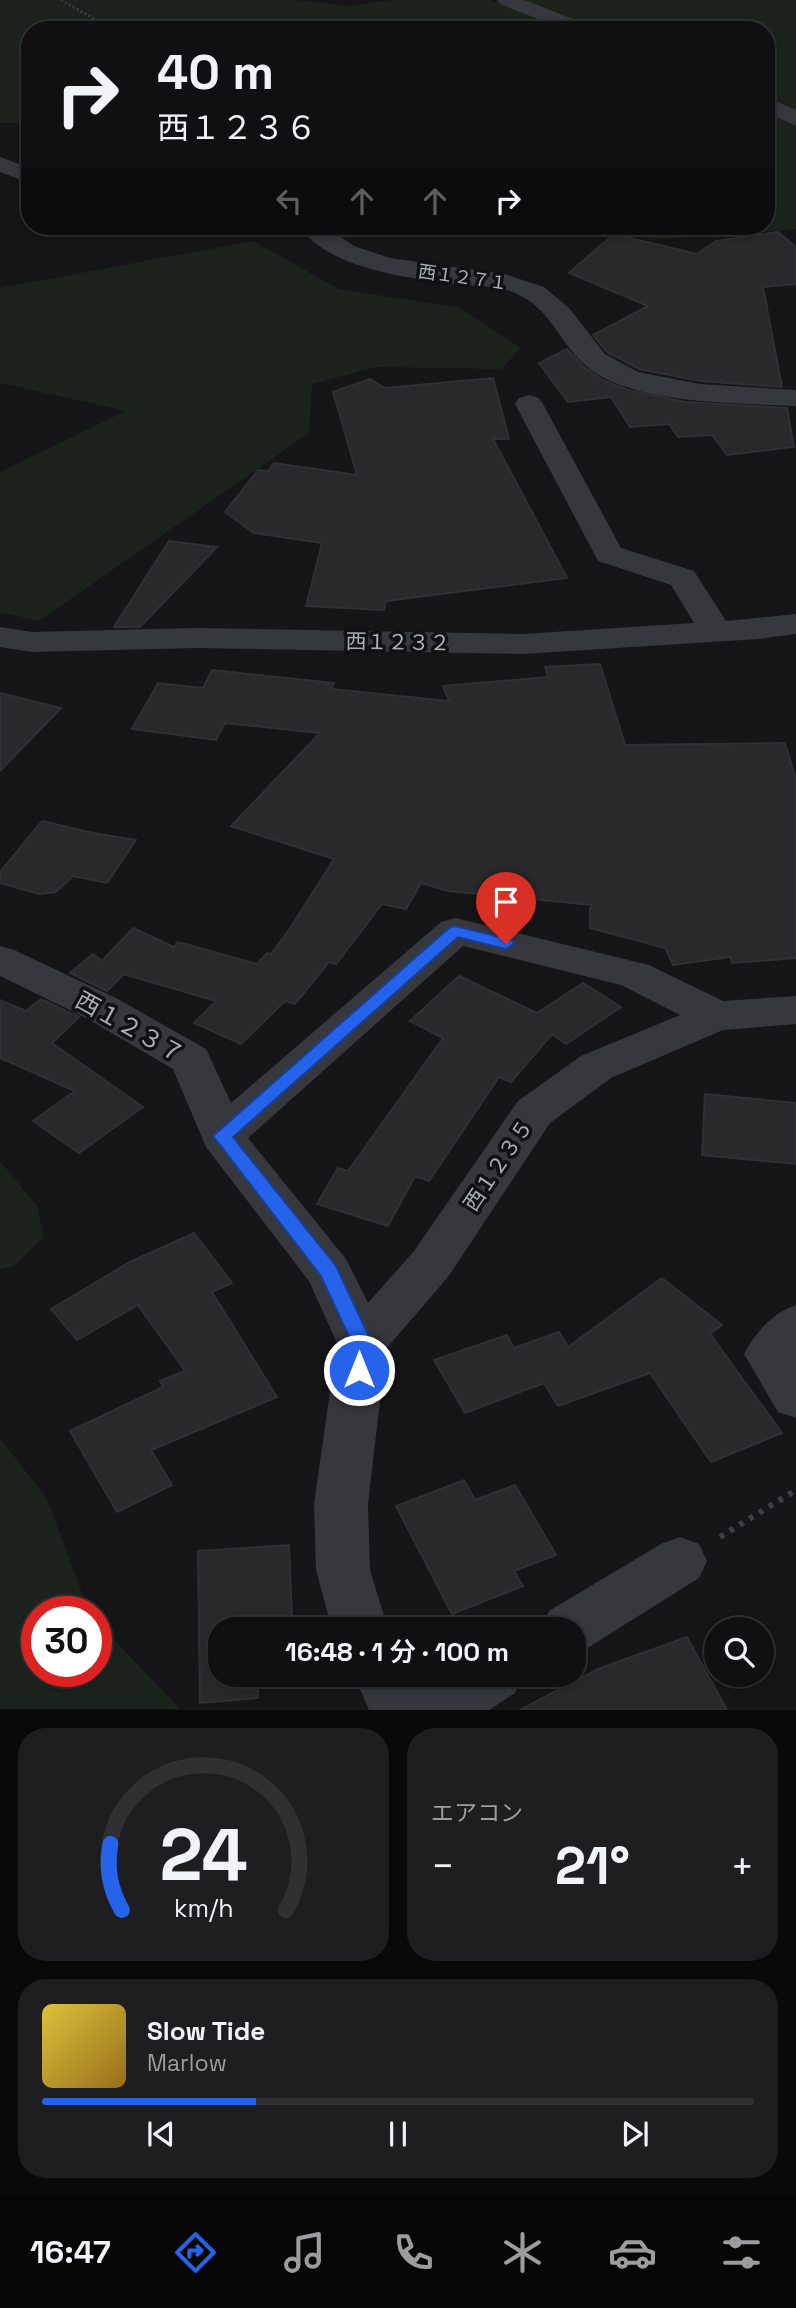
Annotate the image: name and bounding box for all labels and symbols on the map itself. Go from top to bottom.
street label: 西１２７１ [417,259,509,295]
street label: 西１２３２ [345,628,451,656]
pin [476,872,536,944]
street label: 西１２３７ [70,984,190,1070]
street label: 西１２３５ [457,1114,539,1216]
position arrow [322,1333,396,1407]
speed limit sign: 30 [21,1596,112,1687]

